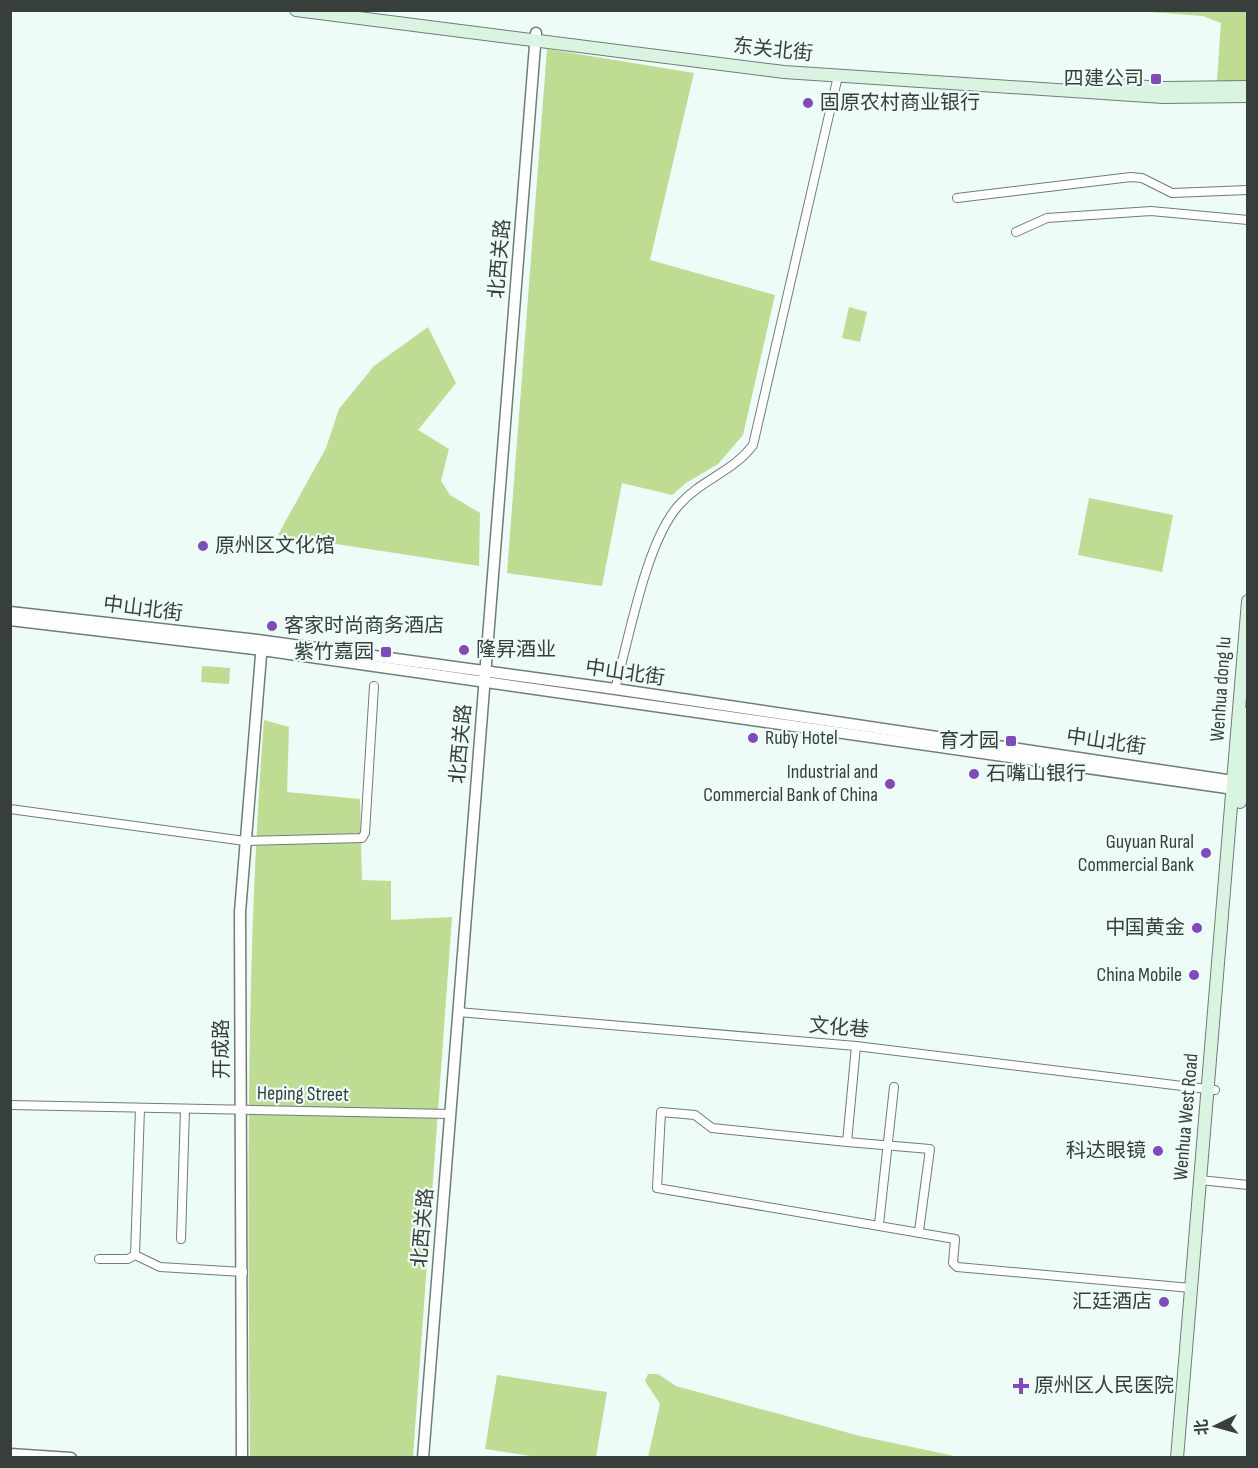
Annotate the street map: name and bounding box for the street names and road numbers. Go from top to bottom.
street label: 东关北街 [732,34,814,66]
street label: 北西关路 [485,218,515,300]
street label: 中山北街 [102,592,184,626]
street label: Wenhua dong lu [1205,636,1237,742]
street label: 中山北街 [584,656,666,690]
street label: 北西关路 [446,703,476,785]
street label: 中山北街 [1065,725,1147,759]
street label: 文化巷 [808,1013,870,1043]
street label: 开成路 [210,1019,234,1079]
street label: Wenhua West Road [1168,1052,1204,1182]
street label: Heping Street [257,1081,349,1107]
street label: 北西关路 [408,1187,438,1269]

